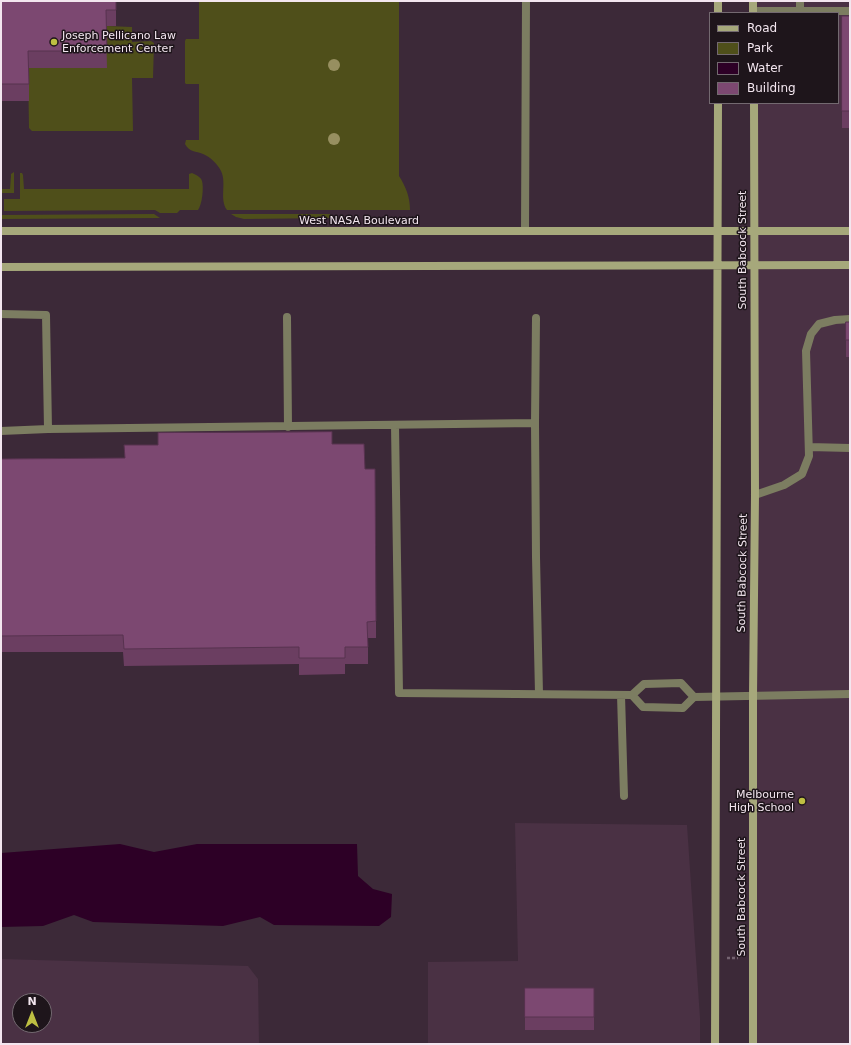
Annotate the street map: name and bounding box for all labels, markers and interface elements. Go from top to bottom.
legend [709,12,839,104]
text: Road [747,21,777,35]
place label: Joseph Pellicano Law Enforcement Center [62,29,176,55]
marker: Joseph Pellicano Law Enforcement Center [49,37,59,47]
text: Park [747,41,773,55]
text: Water [747,61,782,75]
text: Building [747,81,796,95]
street label: South Babcock Street [736,191,750,309]
street label: West NASA Boulevard [299,214,419,228]
street label: South Babcock Street [735,513,751,633]
place label: Melbourne High School [729,788,794,814]
marker: Melbourne High School [797,796,807,806]
street label: South Babcock Street [735,838,749,956]
north arrow [12,993,52,1033]
text: N [27,995,37,1008]

